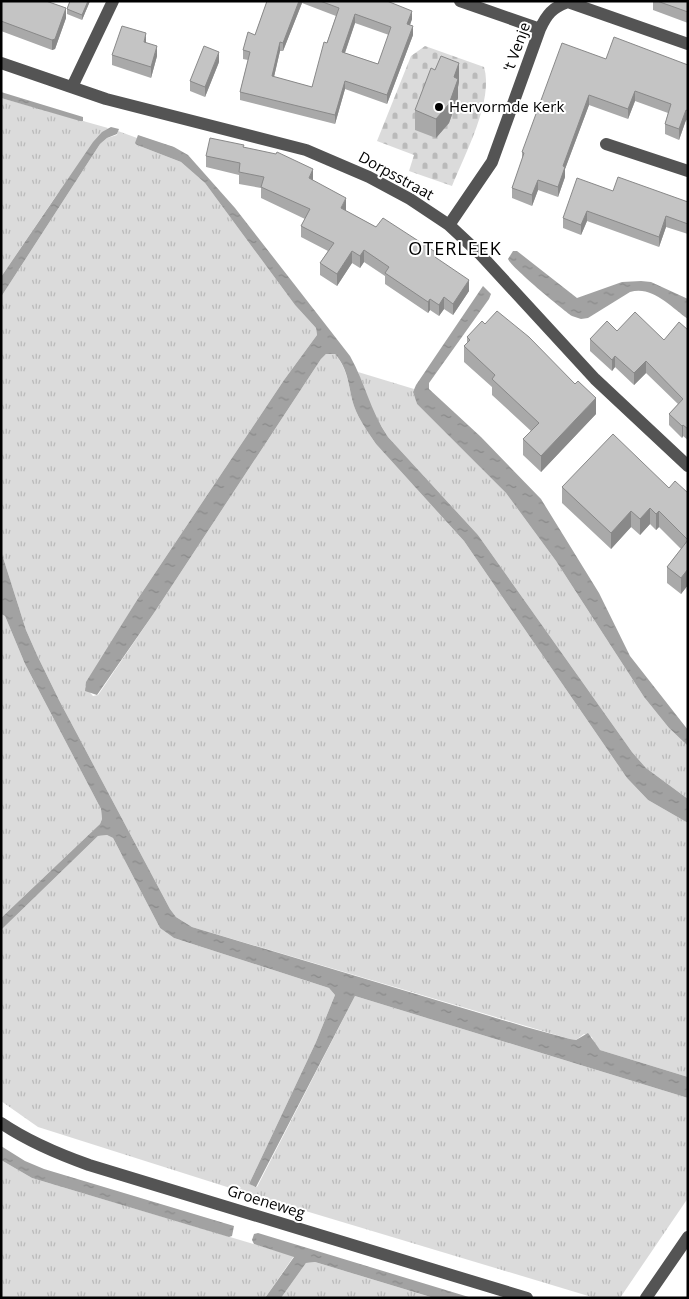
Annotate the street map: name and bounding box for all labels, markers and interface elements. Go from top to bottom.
street label: 't Venje [498,19,534,74]
place label: Hervormde Kerk [449,96,564,116]
marker: Hervormde Kerk [433,101,445,113]
street label: Dorpsstraat [355,146,438,204]
district label: OTERLEEK [408,236,502,260]
street label: Groeneweg [225,1180,308,1222]

